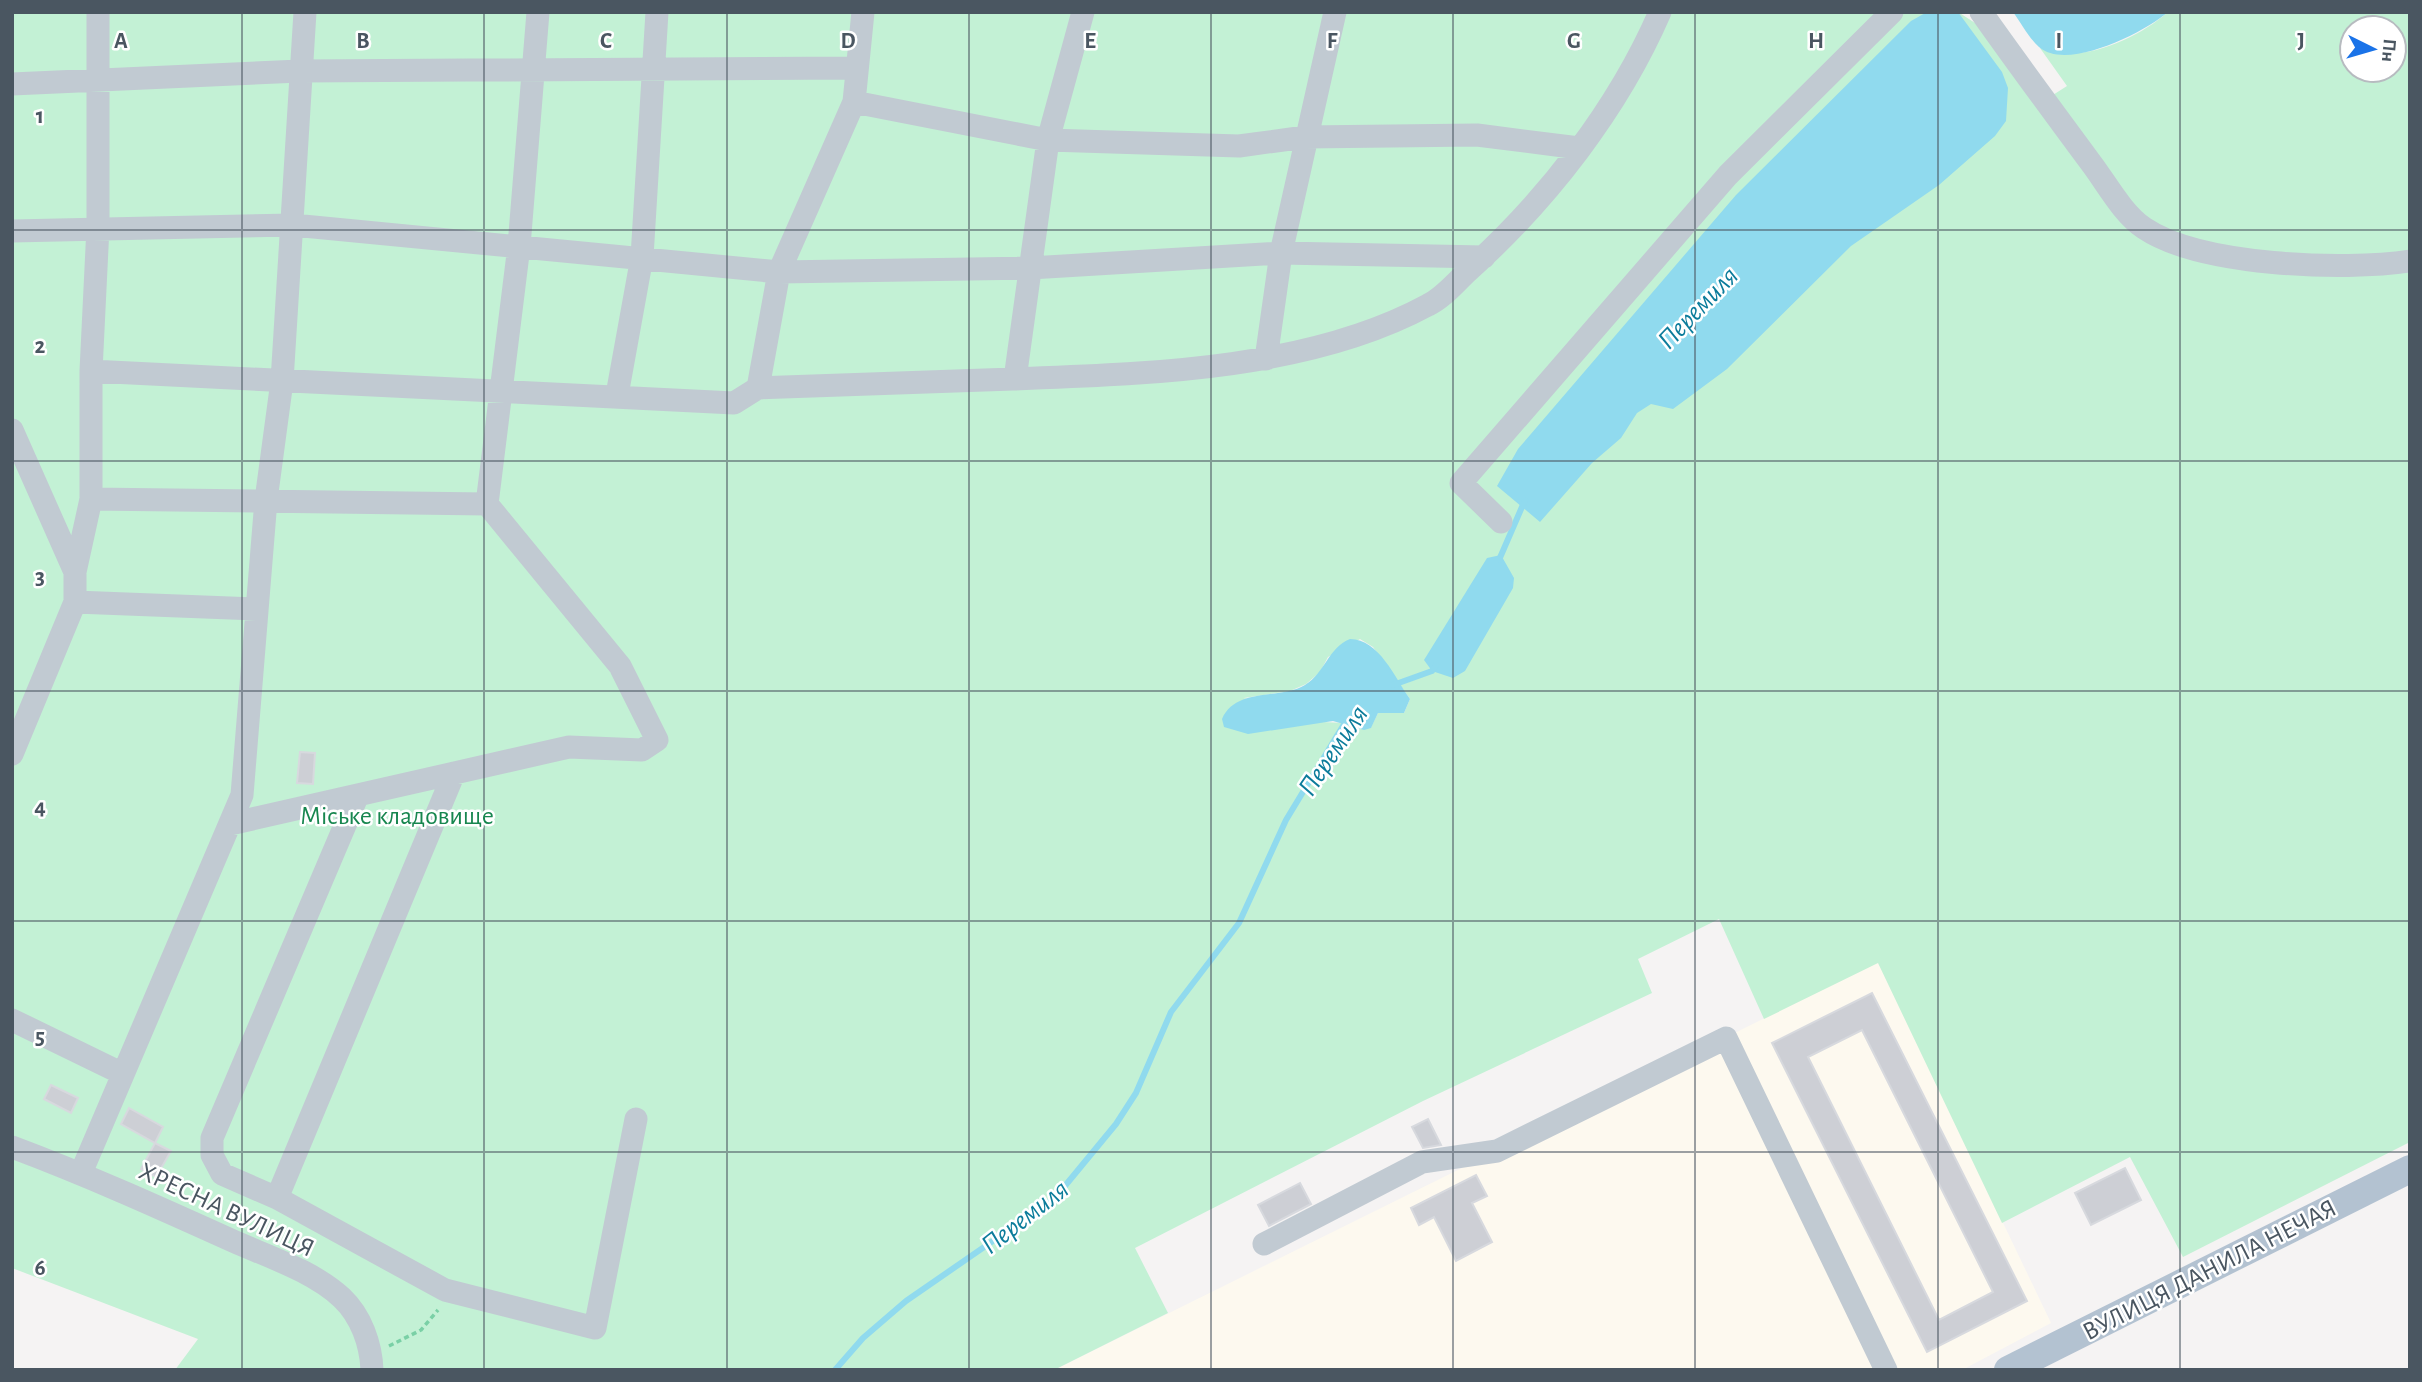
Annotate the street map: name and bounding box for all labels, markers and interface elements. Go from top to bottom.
north arrow [2338,14,2408,84]
text: A [114,30,128,53]
text: B [356,30,370,53]
text: C [600,30,612,53]
text: D [840,30,856,53]
text: E [1084,30,1096,53]
text: F [1327,30,1338,53]
text: G [1567,30,1581,53]
text: H [1808,30,1824,53]
text: I [2056,30,2062,53]
text: J [2297,30,2305,53]
text: Пн [2378,38,2399,63]
text: 1 [36,105,44,128]
water label: Перемиля [1653,262,1744,355]
text: 2 [35,335,46,358]
text: 3 [35,566,45,589]
water label: Перемиля [1294,701,1374,801]
text: 4 [34,796,46,819]
park label: Міське кладовище [300,803,494,829]
text: 5 [35,1026,45,1049]
street label: ХРЕСНА ВУЛИЦЯ [135,1158,318,1262]
water label: Перемиля [976,1175,1074,1260]
street label: ВУЛИЦЯ ДАНИЛА НЕЧАЯ [2078,1195,2340,1345]
text: 6 [34,1257,46,1280]

